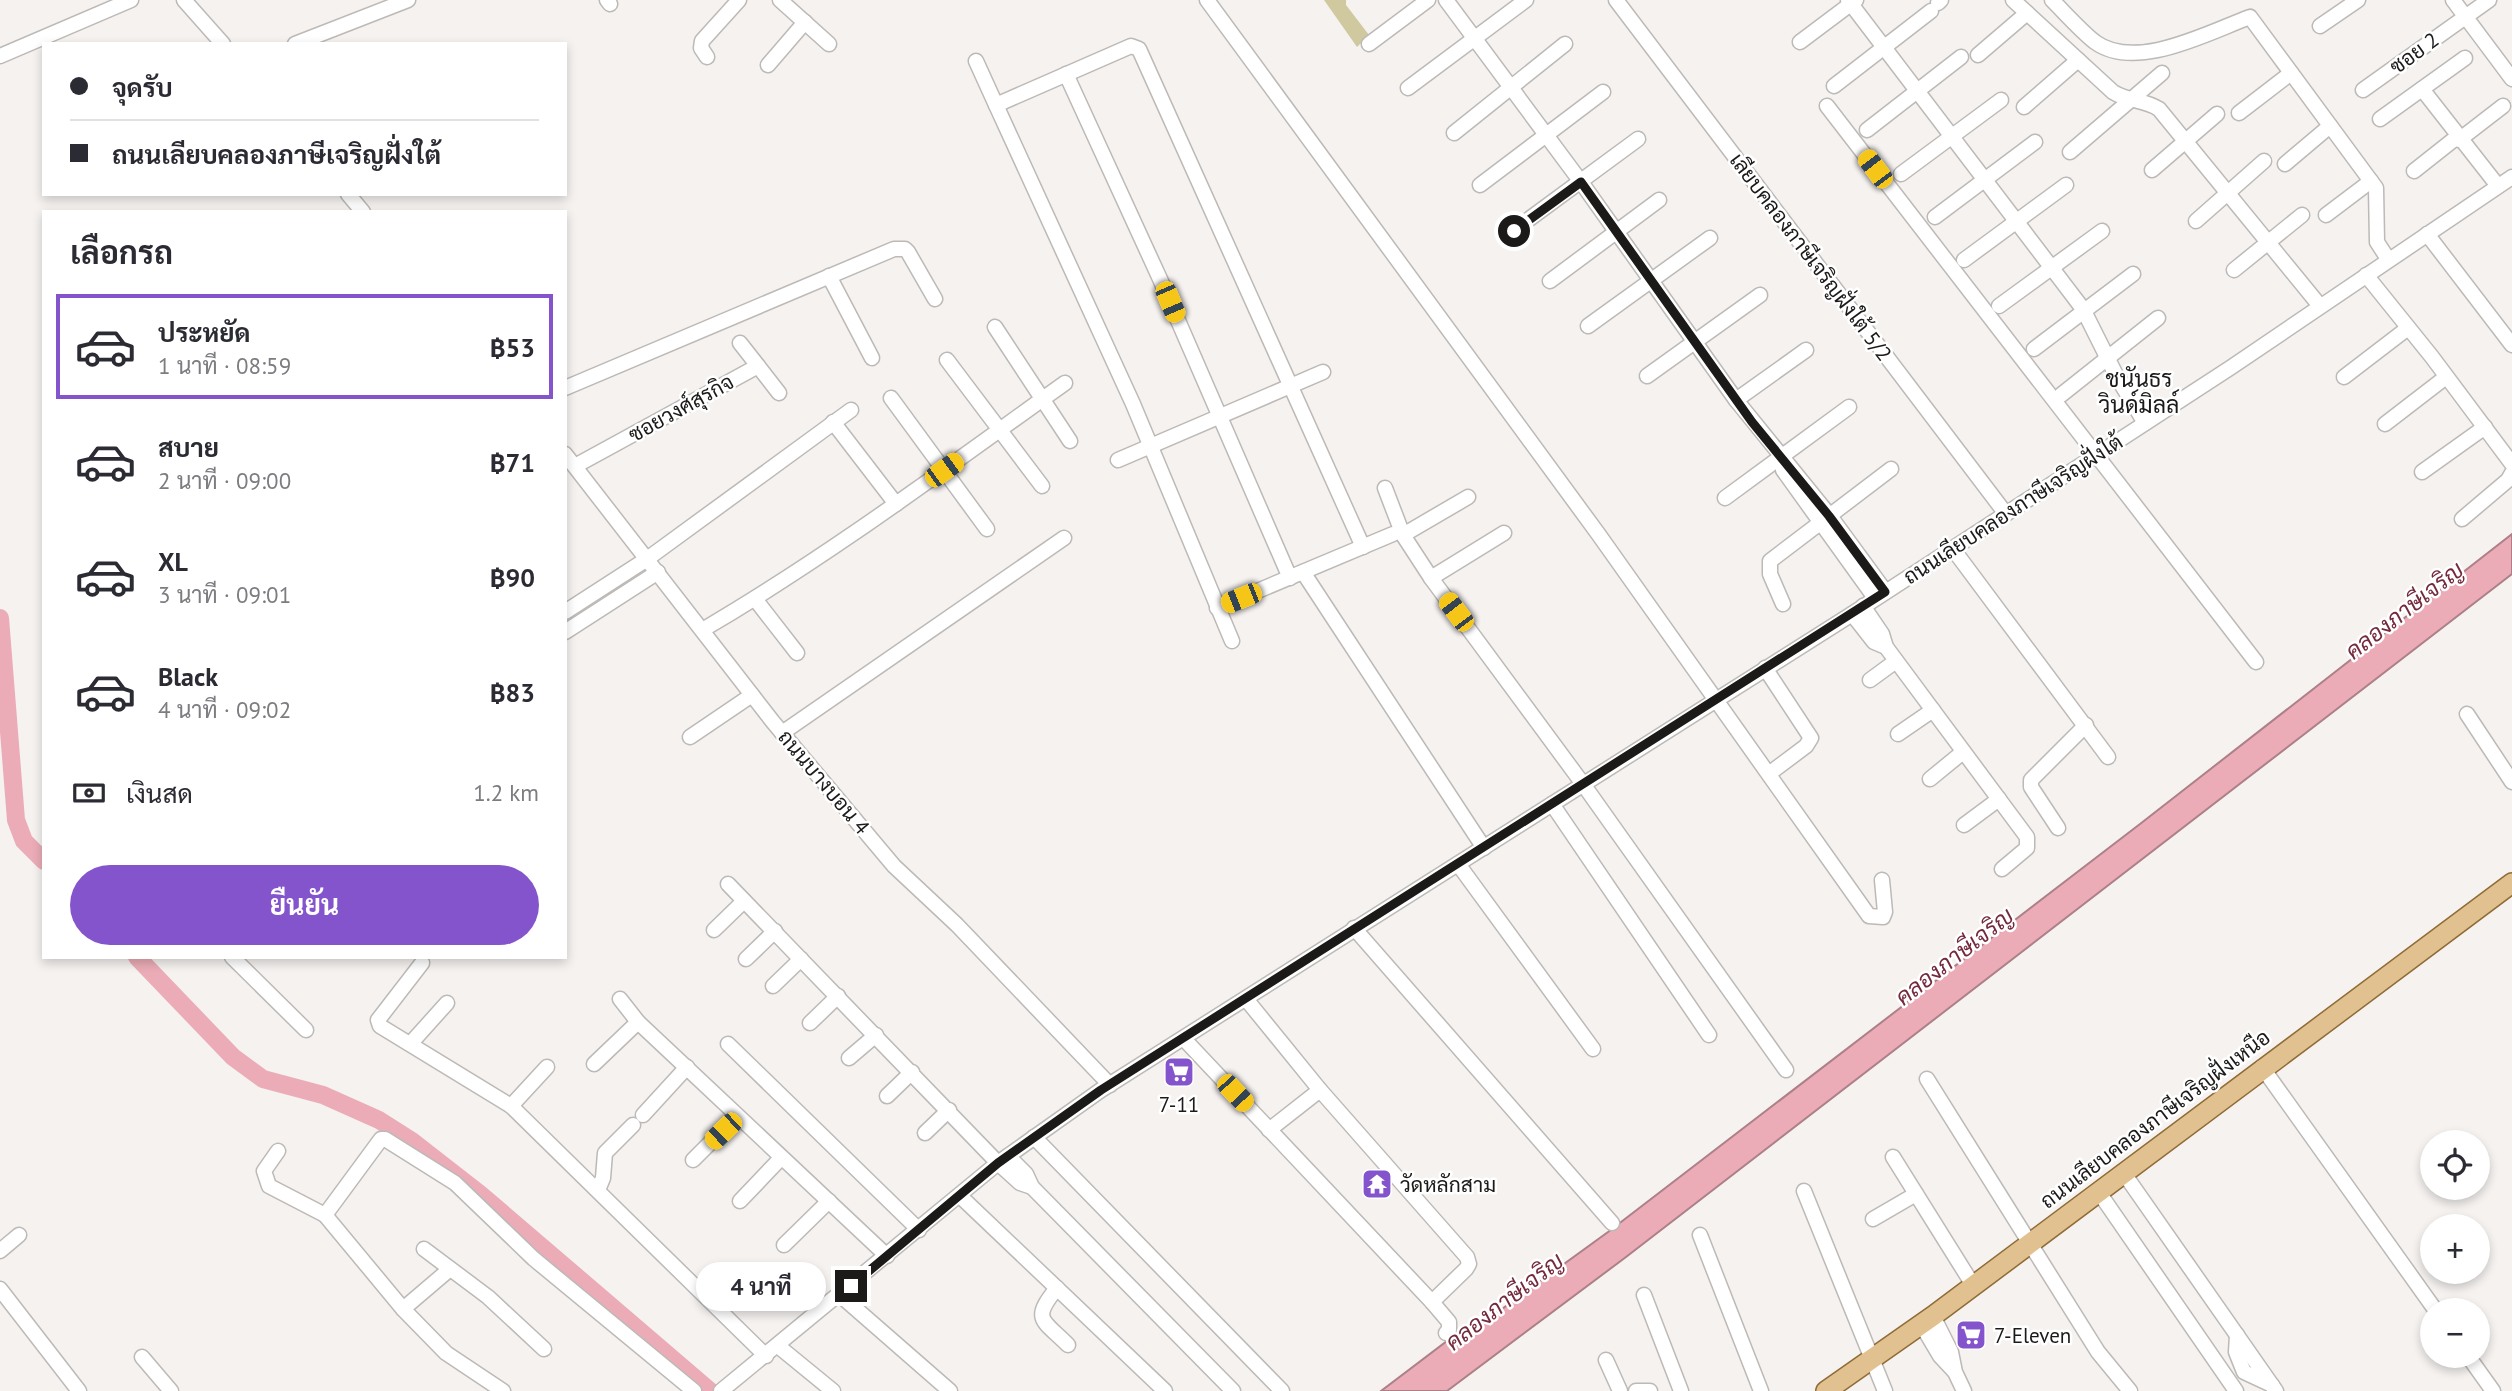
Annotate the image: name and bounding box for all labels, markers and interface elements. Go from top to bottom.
street label: ซอย 2 [2384,26,2444,80]
text: จุดรับ [112,71,173,104]
text: ถนนเลียบคลองภาษีเจริญฝั่งใต้ [112,138,441,171]
street label: เลียบคลองภาษีเจริญฝั่งใต้ 5/2 [1724,145,1902,366]
car [1854,146,1897,192]
route start [1498,215,1530,247]
text: เลือกรถ [70,231,173,273]
car [1153,279,1188,325]
icon: car [74,315,137,378]
text: ประหยัด [158,316,251,349]
text: ฿53 [490,331,535,364]
text: 1 นาที · 08:59 [158,351,291,380]
district label: ชนันธร วินด์มิลล์ [2097,364,2179,419]
street label: ซอยวงศ์สุรกิจ [624,368,739,449]
street label: ถนนเลียบคลองภาษีเจริญฝั่งใต้ [1895,423,2128,590]
icon: car [74,430,137,493]
text: สบาย [158,431,219,464]
text: ฿71 [490,446,535,479]
car [921,449,968,491]
text: 2 นาที · 09:00 [158,466,291,495]
icon: car [74,545,137,608]
text: XL [158,545,188,578]
water label: คลองภาษีเจริญ [2339,555,2469,665]
text: ฿90 [490,561,535,594]
text: 3 นาที · 09:01 [158,580,291,609]
car [1218,580,1265,616]
car [1435,589,1478,635]
icon: car [74,660,137,723]
text: Black [158,660,218,693]
text: ฿83 [490,676,535,709]
text: 4 นาที · 09:02 [158,695,291,724]
street label: ถนนบางบอน 4 [772,724,876,840]
icon: cash [70,774,108,812]
text: เงินสด [126,777,193,810]
text: 1.2 km [473,778,539,807]
button: ยืนยัน [70,865,539,945]
water label: คลองภาษีเจริญ [1889,901,2019,1011]
street label: ถนนเลียบคลองภาษีเจริญฝั่งเหนือ [2031,1019,2275,1214]
supermarket icon: 7-11 [1162,1055,1196,1089]
car [1213,1070,1258,1116]
place label: 7-11 [1159,1091,1199,1118]
car [701,1109,746,1153]
map controls [2420,1130,2490,1368]
button: locate [2420,1130,2490,1200]
temple icon: วัดหลักสาม [1360,1167,1394,1201]
place label: วัดหลักสาม [1400,1171,1496,1198]
button: + [2420,1214,2490,1284]
water label: คลองภาษีเจริญ [1439,1246,1569,1356]
callout: 4 นาที [697,1262,826,1310]
route end [835,1270,867,1302]
text: 4 นาที [730,1272,792,1301]
button: − [2420,1298,2490,1368]
supermarket icon: 7-Eleven [1954,1318,1988,1352]
place label: 7-Eleven [1994,1322,2071,1349]

